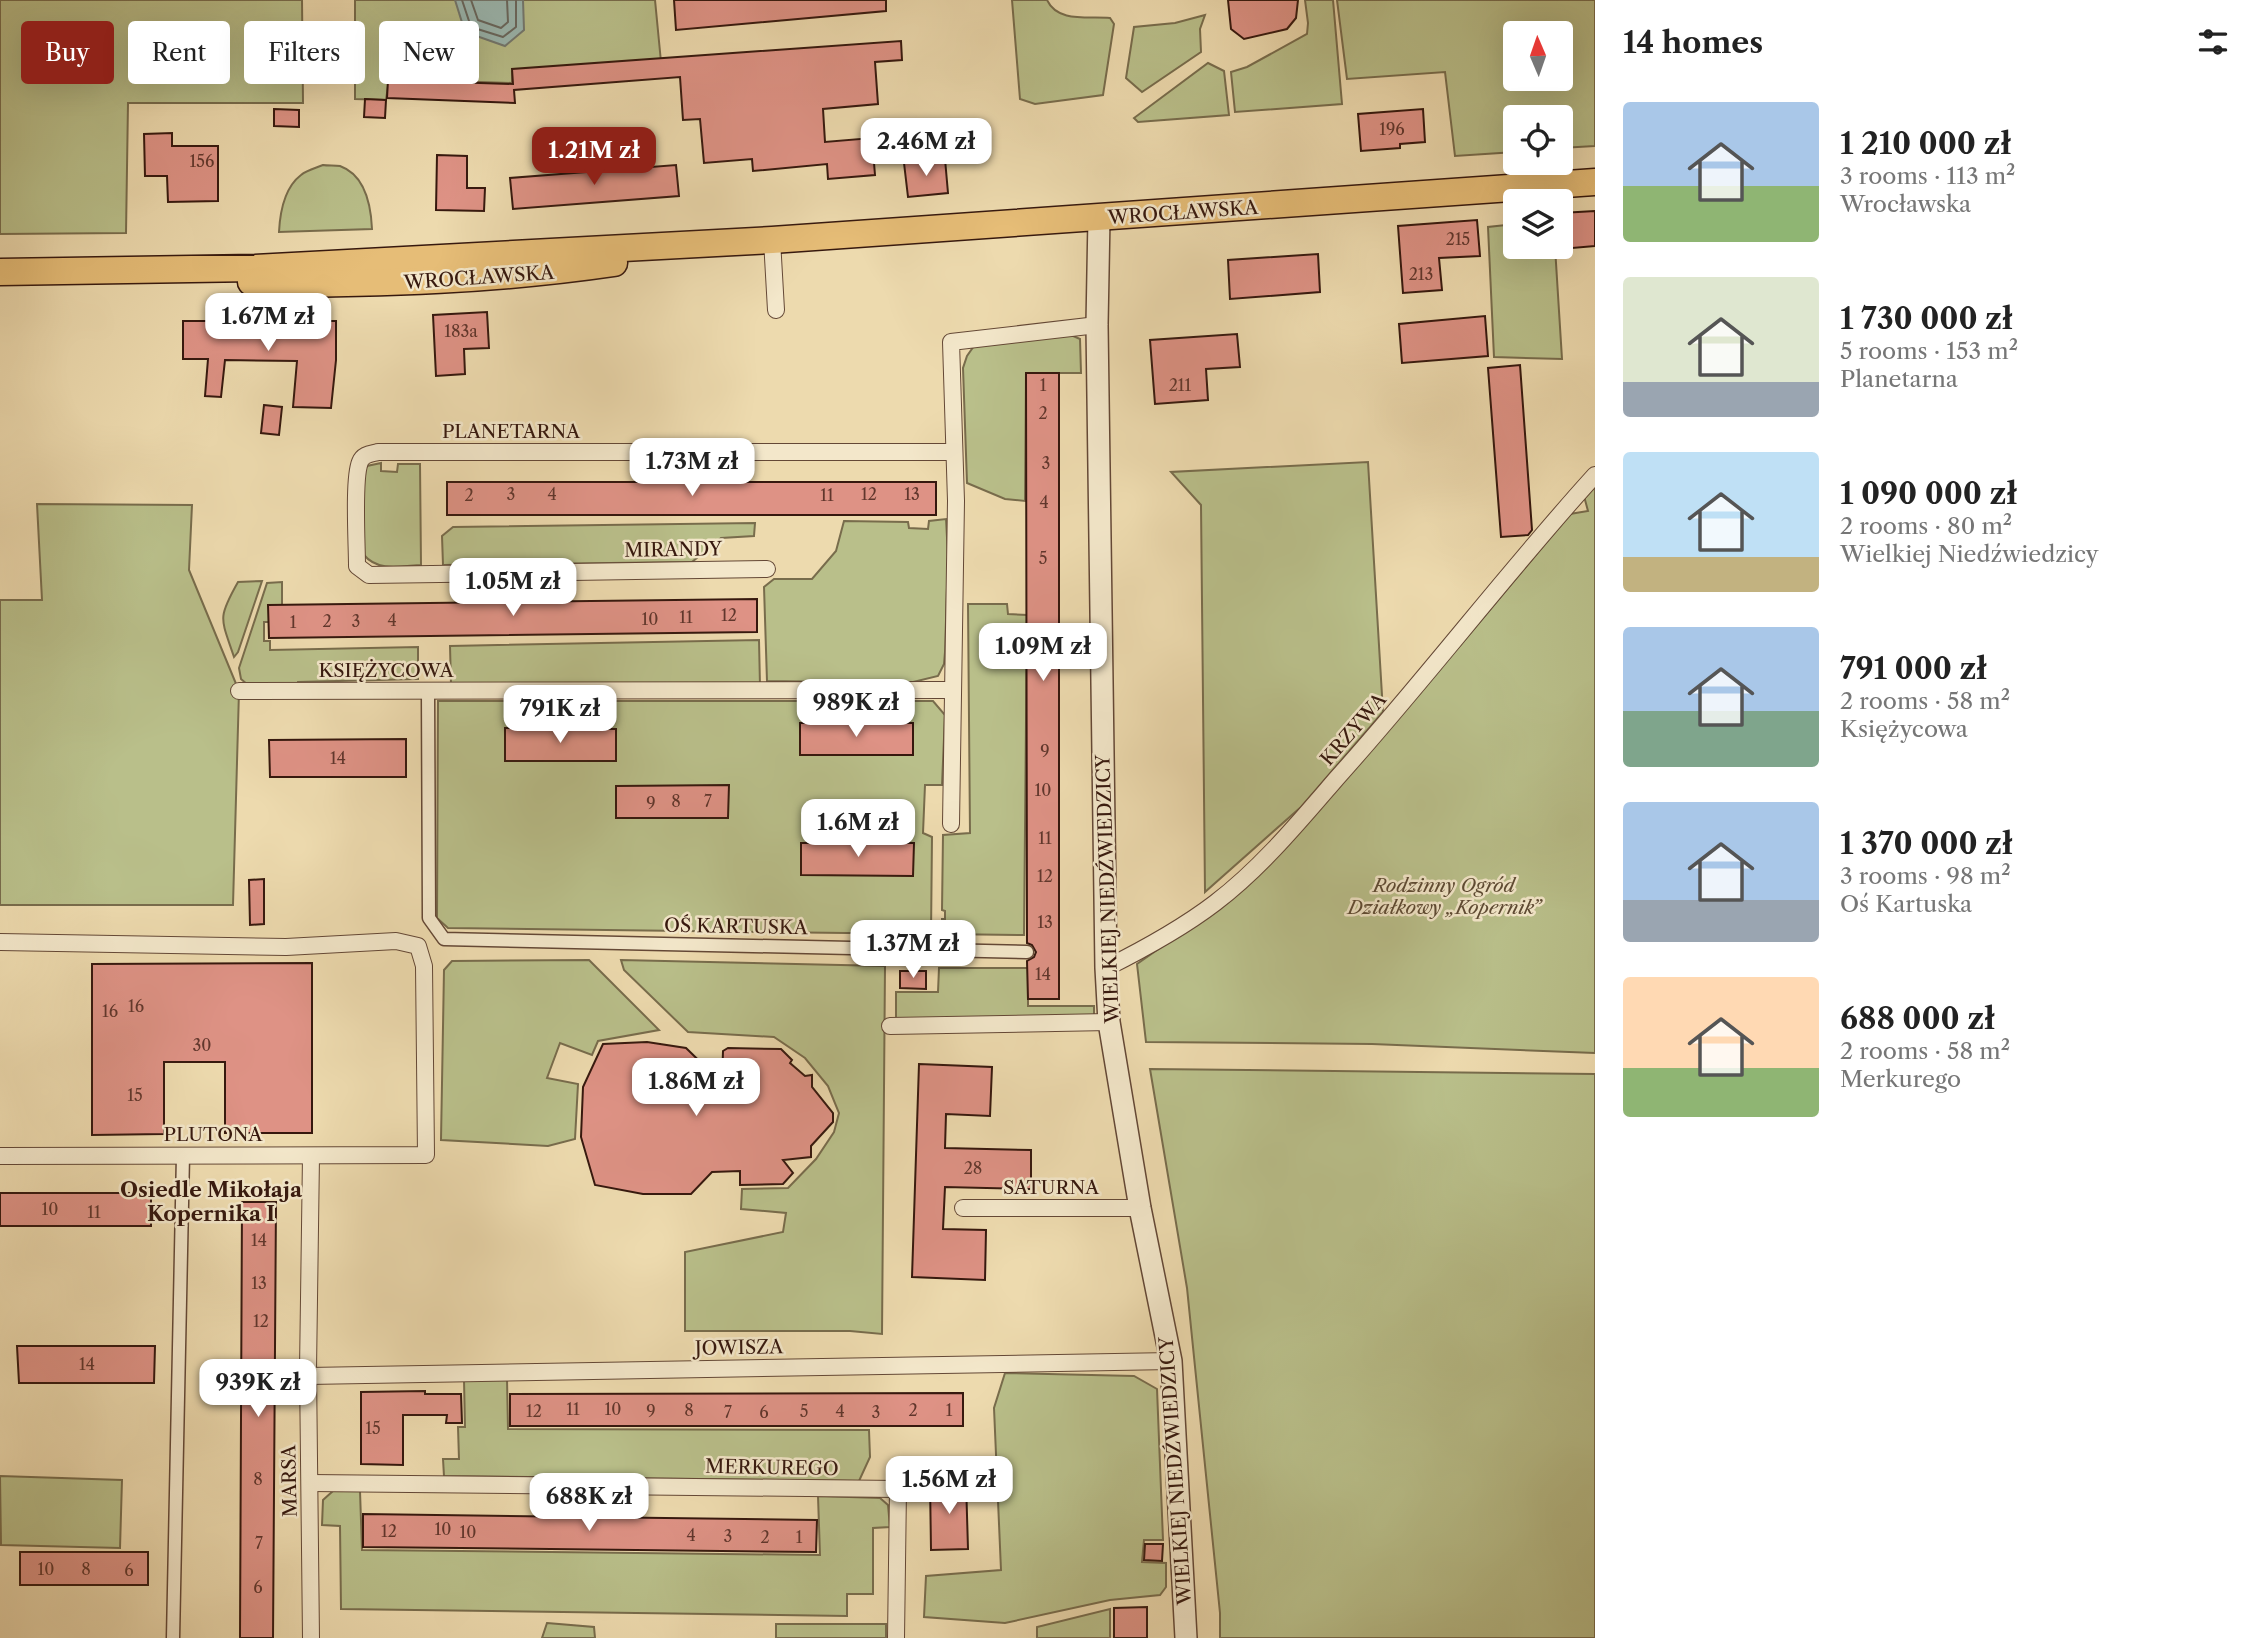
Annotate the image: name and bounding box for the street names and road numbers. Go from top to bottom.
street label: WROCŁAWSKA [1106,196,1260,229]
street label: WROCŁAWSKA [402,261,556,294]
street label: PLANETARNA [442,420,581,443]
street label: MIRANDY [624,537,723,562]
street label: KSIĘŻYCOWA [318,659,455,682]
street label: KRZYWA [1316,688,1392,770]
street label: WIELKIEJ NIEDŹWIEDZICY [1091,754,1124,1025]
street label: OŚ KARTUSKA [664,914,809,939]
street label: PLUTONA [164,1123,263,1146]
street label: SATURNA [1003,1176,1100,1199]
street label: JOWISZA [692,1335,784,1360]
street label: WIELKIEJ NIEDŹWIEDZICY [1155,1335,1196,1607]
street label: MARSA [277,1444,302,1517]
street label: MERKUREGO [705,1455,839,1480]

